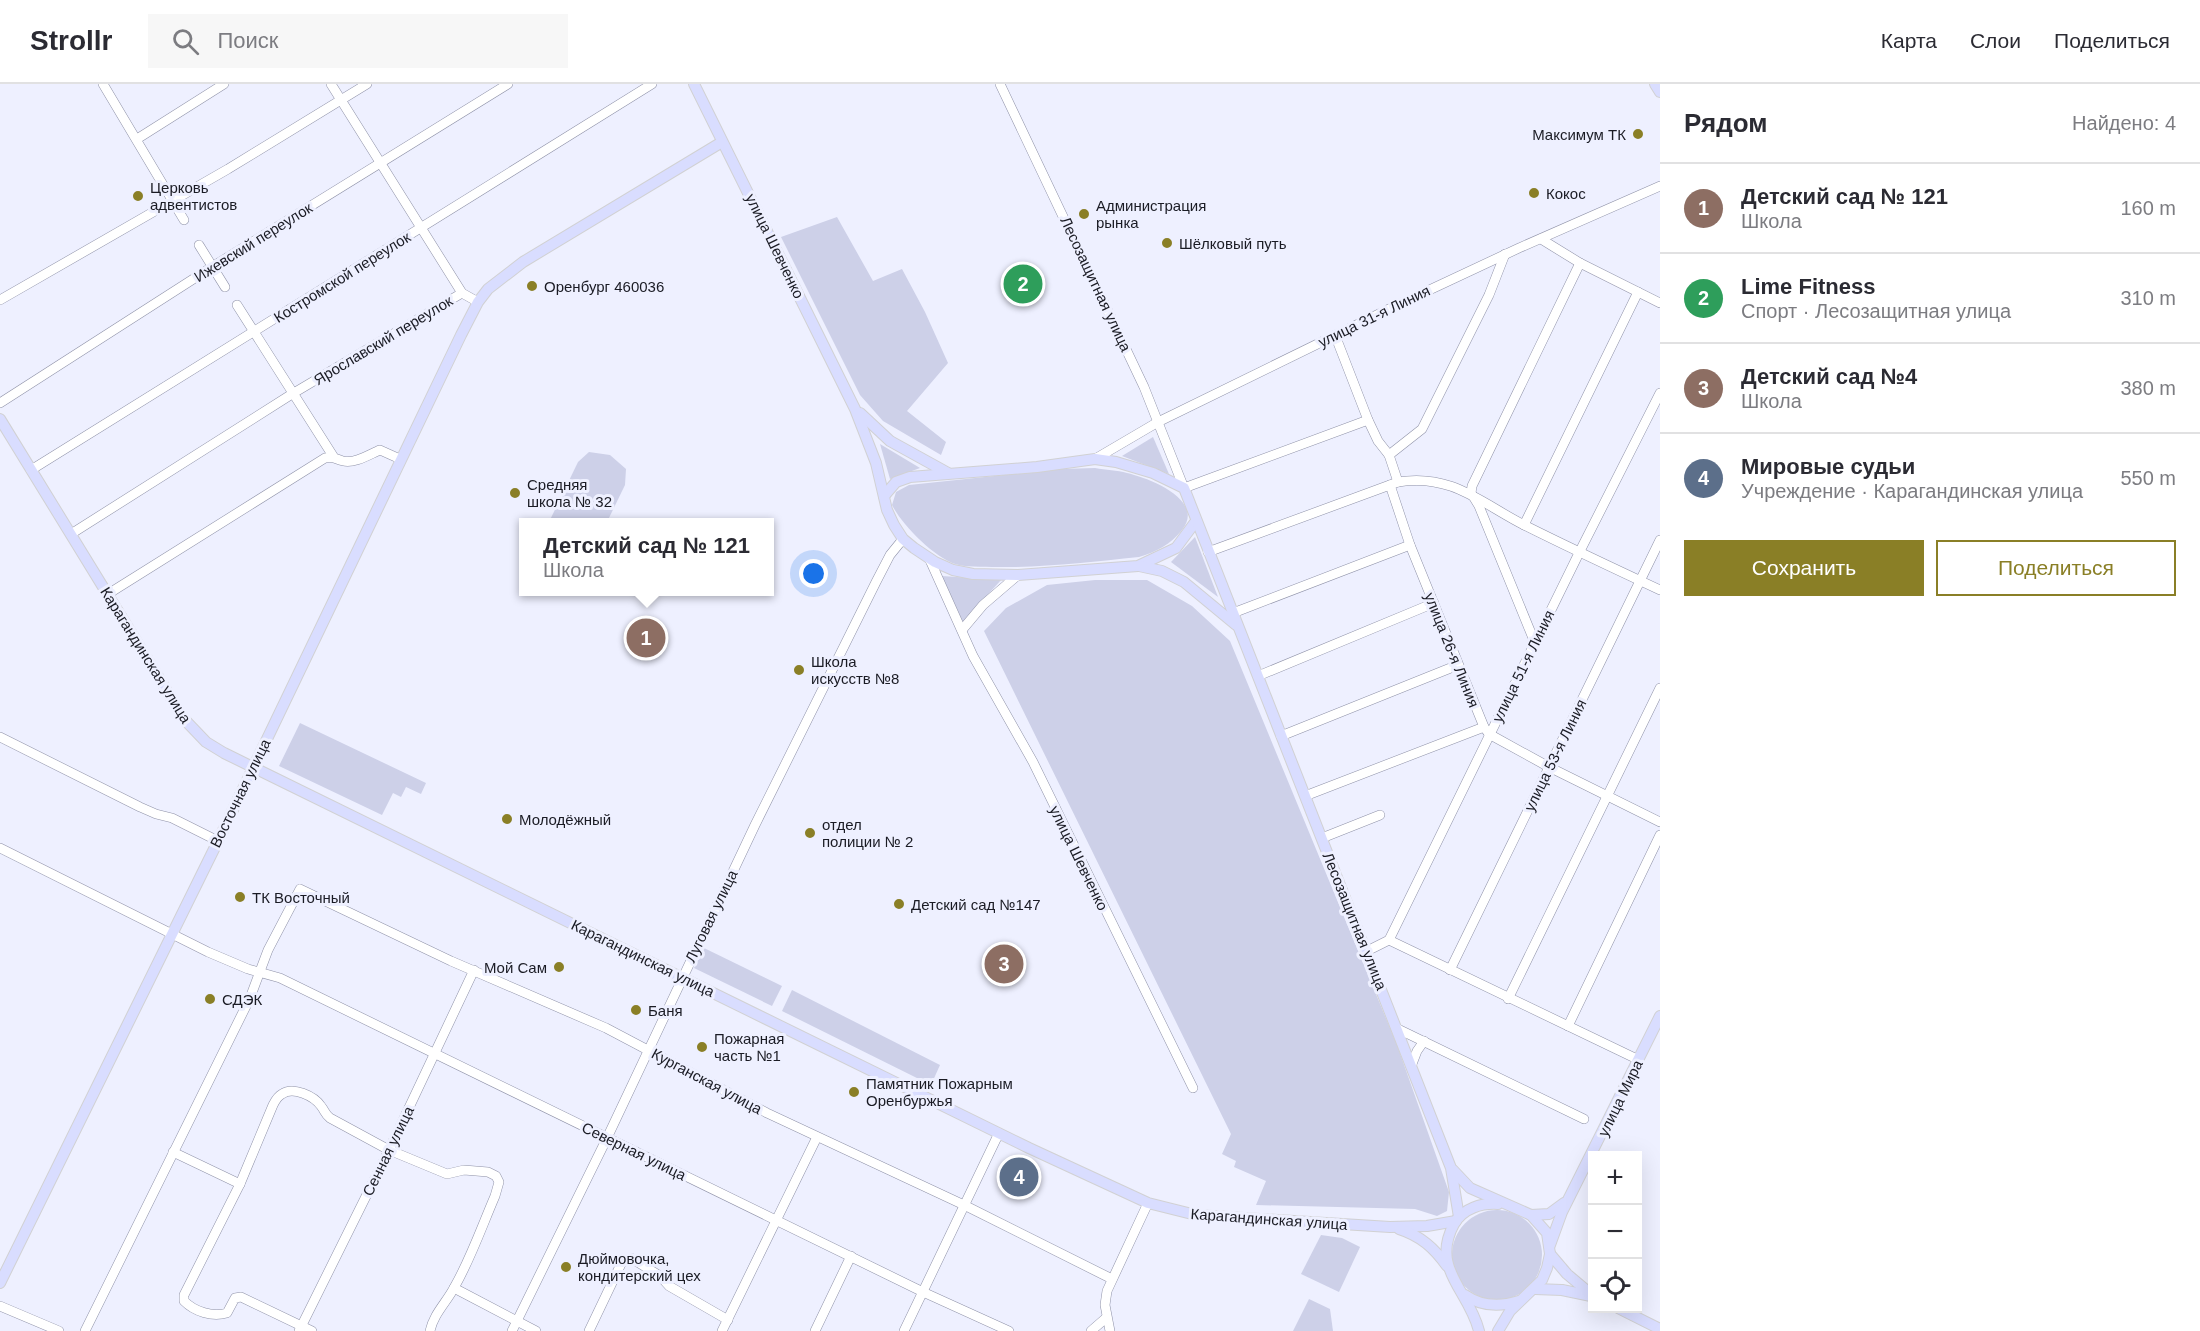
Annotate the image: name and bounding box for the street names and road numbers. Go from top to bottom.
street label: улица Шевченко [742,191,808,301]
street label: Ижевский переулок [191,199,316,285]
street label: Лесозащитная улица [1057,214,1135,355]
street label: Костромской переулок [271,228,414,326]
street label: улица 31-я Линия [1315,282,1433,350]
street label: Ярославский переулок [311,292,456,388]
street label: Карагандинская улица [97,584,195,727]
street label: улица 26-я Линия [1421,590,1483,710]
street label: улица 51-я Линия [1489,607,1557,725]
street label: улица 53-я Линия [1521,696,1589,814]
street label: Восточная улица [206,735,274,850]
street label: улица Шевченко [1046,803,1112,913]
street label: Лесозащитная улица [1320,850,1391,993]
street label: Луговая улица [681,866,741,965]
street label: Карагандинская улица [569,916,718,1000]
street label: Курганская улица [649,1045,766,1118]
street label: улица Мира [1594,1056,1646,1139]
street label: Сенная улица [359,1103,417,1199]
street label: Северная улица [579,1118,689,1184]
street label: Карагандинская улица [1190,1205,1349,1233]

